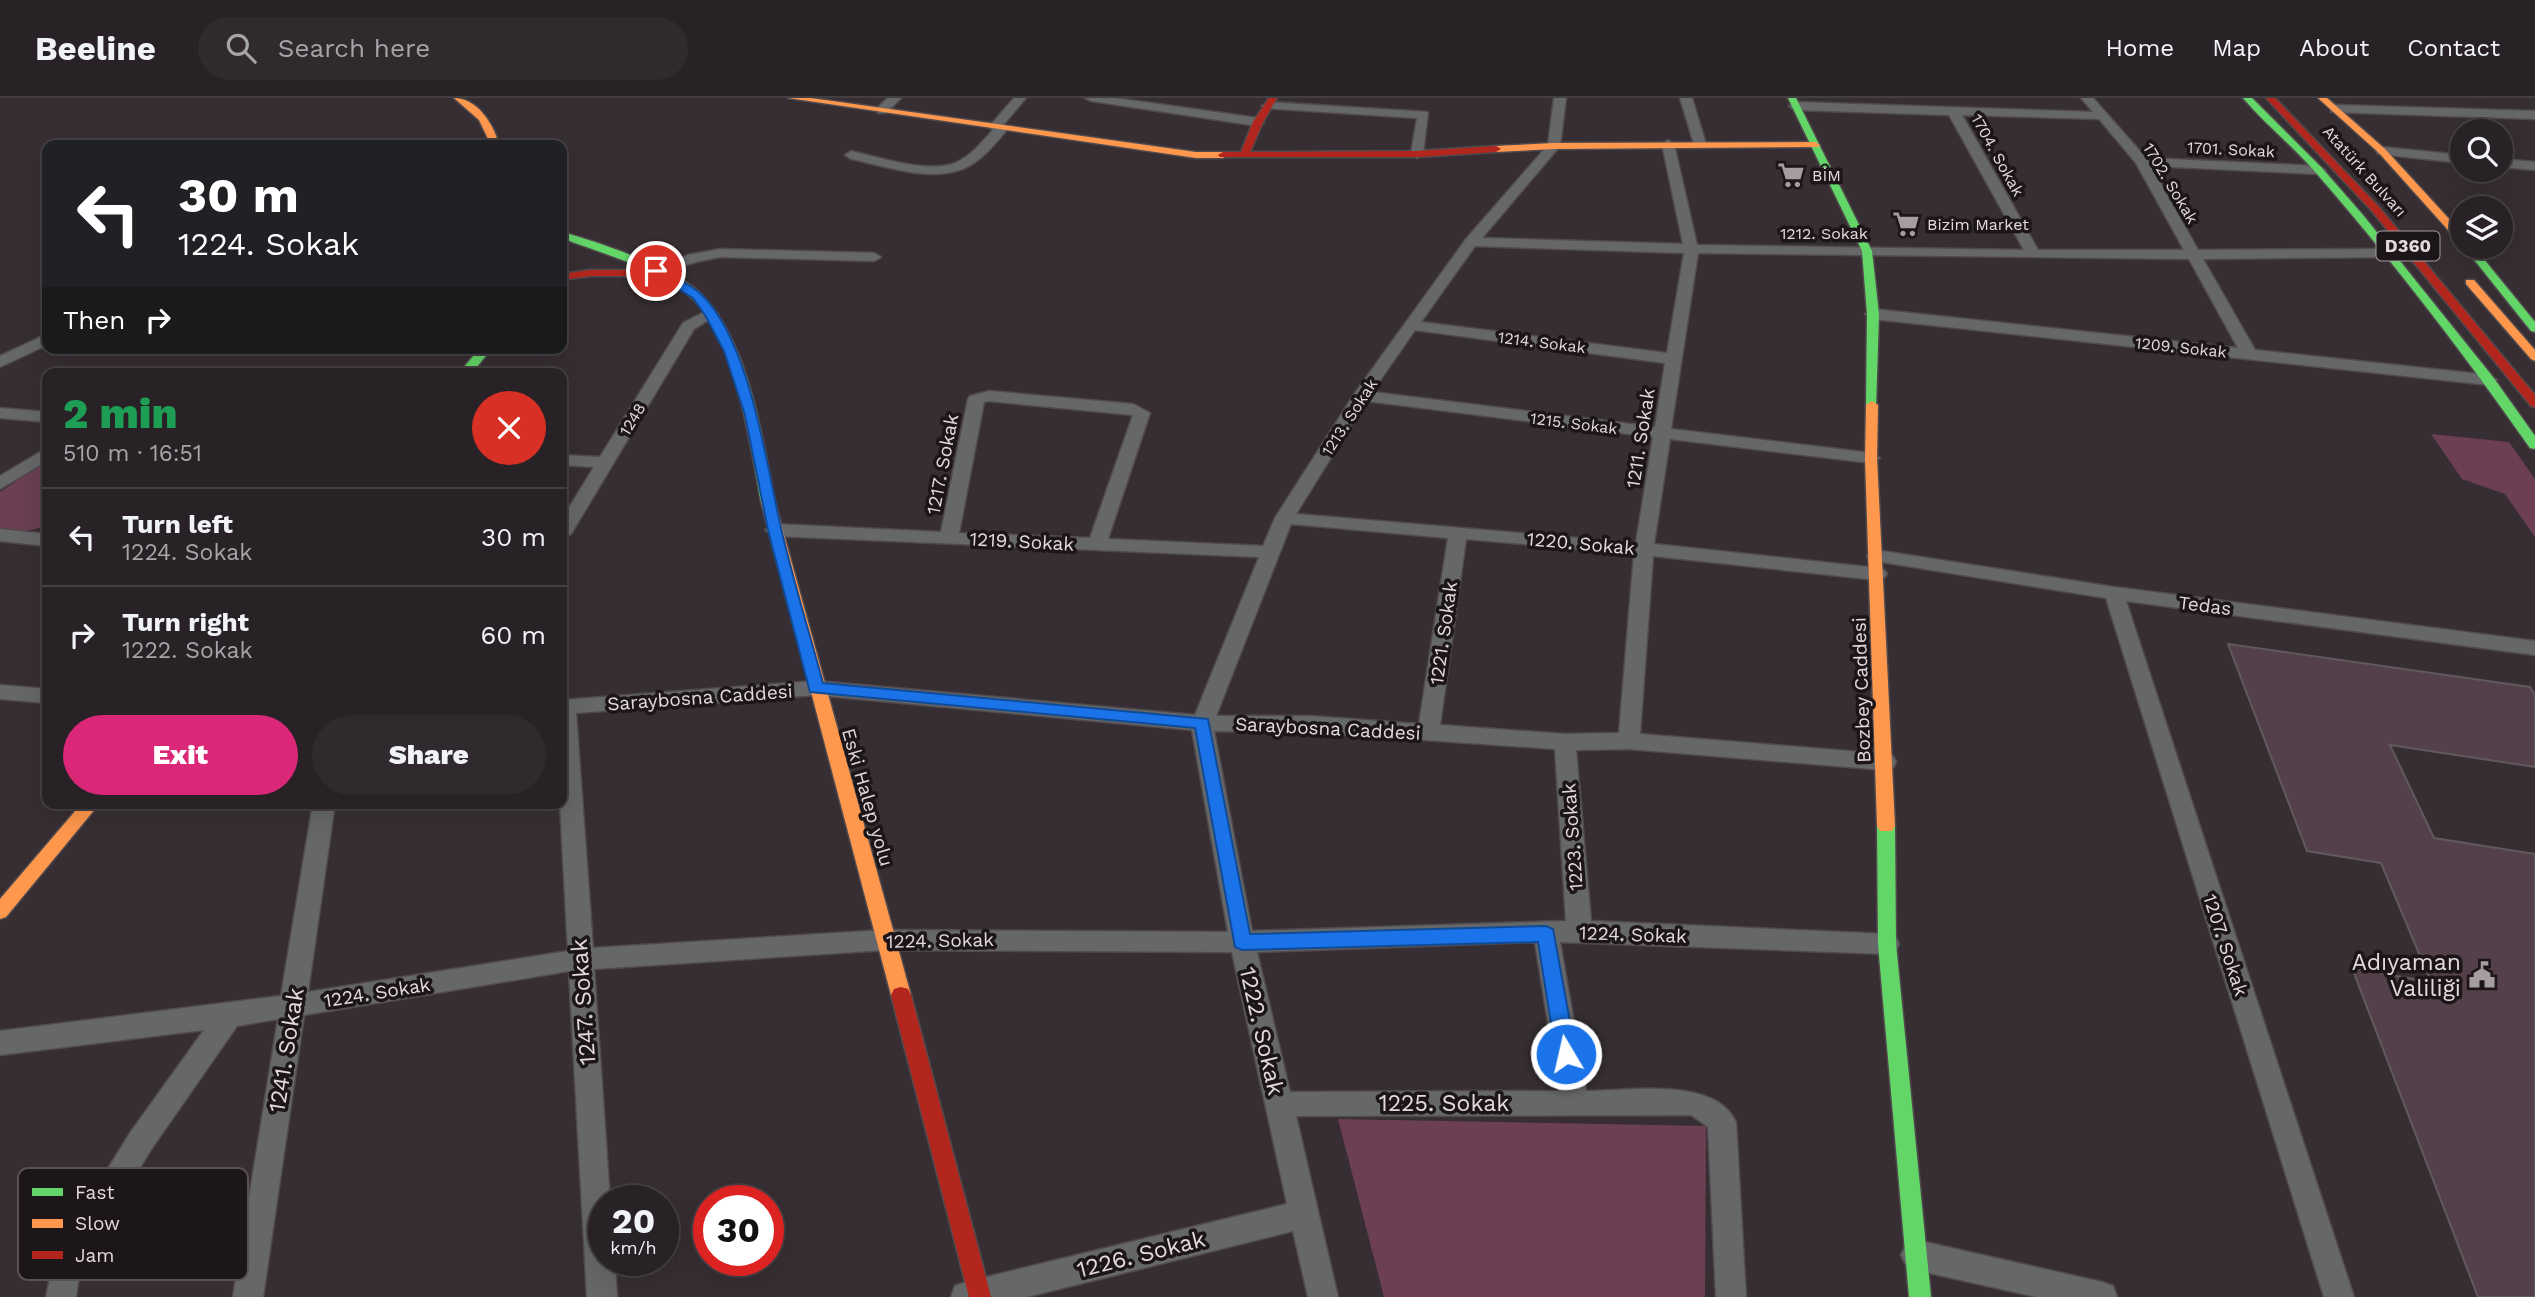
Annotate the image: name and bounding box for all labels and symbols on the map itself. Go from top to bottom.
street label: 1704. Sokak [1967,111,2028,200]
street label: Atatürk Bulvarı [2319,122,2410,221]
street label: 1701. Sokak [2187,138,2275,161]
street label: 1702. Sokak [2139,139,2202,227]
supermarket icon: BİM [1776,160,1806,190]
place label: BİM [1812,166,1841,185]
supermarket icon: Bizim Market [1891,209,1921,239]
place label: Bizim Market [1927,215,2029,234]
street label: 1212. Sokak [1780,224,1868,243]
road number: D360 [2376,232,2440,260]
pin [626,241,686,301]
street label: 1214. Sokak [1497,328,1587,357]
street label: 1209. Sokak [2134,333,2228,362]
street label: 1213. Sokak [1318,375,1381,459]
street label: 1211. Sokak [1621,386,1660,490]
street label: 1248 [615,399,650,439]
street label: 1215. Sokak [1529,409,1619,438]
street label: 1217. Sokak [921,412,964,516]
street label: 1219. Sokak [969,527,1075,556]
street label: 1220. Sokak [1526,527,1636,560]
street label: 1221. Sokak [1425,580,1462,686]
street label: Tedas [2177,591,2233,620]
street label: Bozbey Caddesi [1847,617,1876,763]
street label: Saraybosna Caddesi [607,680,793,715]
street label: Saraybosna Caddesi [1235,712,1421,745]
street label: Eski Halep yolu [837,725,898,869]
street label: 1223. Sokak [1557,782,1588,892]
street label: 1207. Sokak [2198,891,2253,999]
street label: 1224. Sokak [1579,921,1687,948]
street label: 1224. Sokak [886,928,994,953]
street label: 1247. Sokak [566,938,601,1066]
place label: Adıyaman Valiliği [2352,949,2461,1002]
public building icon: Adıyaman Valiliği [2467,960,2497,990]
street label: 1222. Sokak [1234,964,1289,1098]
street label: 1224. Sokak [322,973,432,1012]
street label: 1241. Sokak [263,986,310,1114]
position arrow [1529,1017,1603,1091]
street label: 1225. Sokak [1379,1090,1509,1117]
legend [18,1168,248,1280]
text: Fast [75,1181,114,1204]
speed limit sign: 30 [693,1185,784,1276]
text: Slow [75,1212,120,1235]
street label: 1226. Sokak [1074,1226,1208,1283]
text: Jam [75,1244,114,1267]

